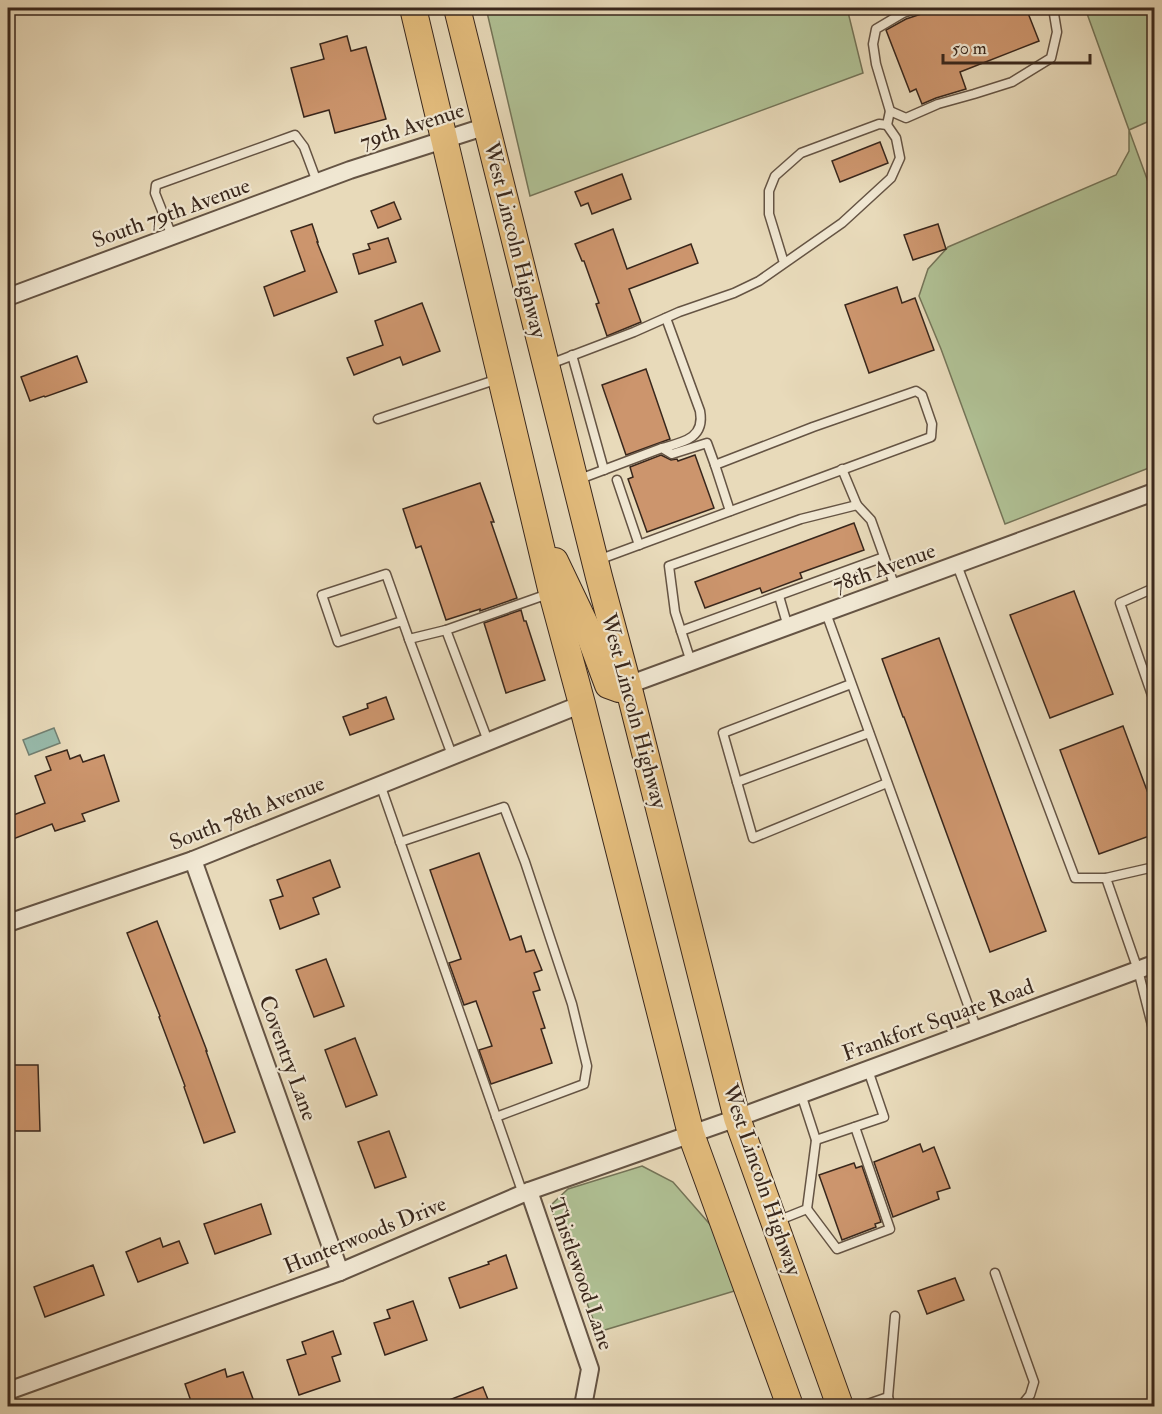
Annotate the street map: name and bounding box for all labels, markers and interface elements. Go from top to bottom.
scale bar [943,27,1090,65]
text: 50 m [952,37,987,60]
street label: 79th Avenue [356,96,468,156]
street label: West Lincoln Highway [477,138,553,341]
street label: South 79th Avenue [88,171,254,255]
street label: 78th Avenue [829,536,939,600]
street label: West Lincoln Highway [594,609,674,812]
street label: South 78th Avenue [165,769,329,857]
street label: Frankfort Square Road [838,972,1038,1068]
street label: Coventry Lane [252,991,324,1125]
street label: West Lincoln Highway [716,1080,808,1280]
street label: Hunterwoods Drive [280,1190,450,1280]
street label: Thistlewood Lane [542,1194,620,1354]

